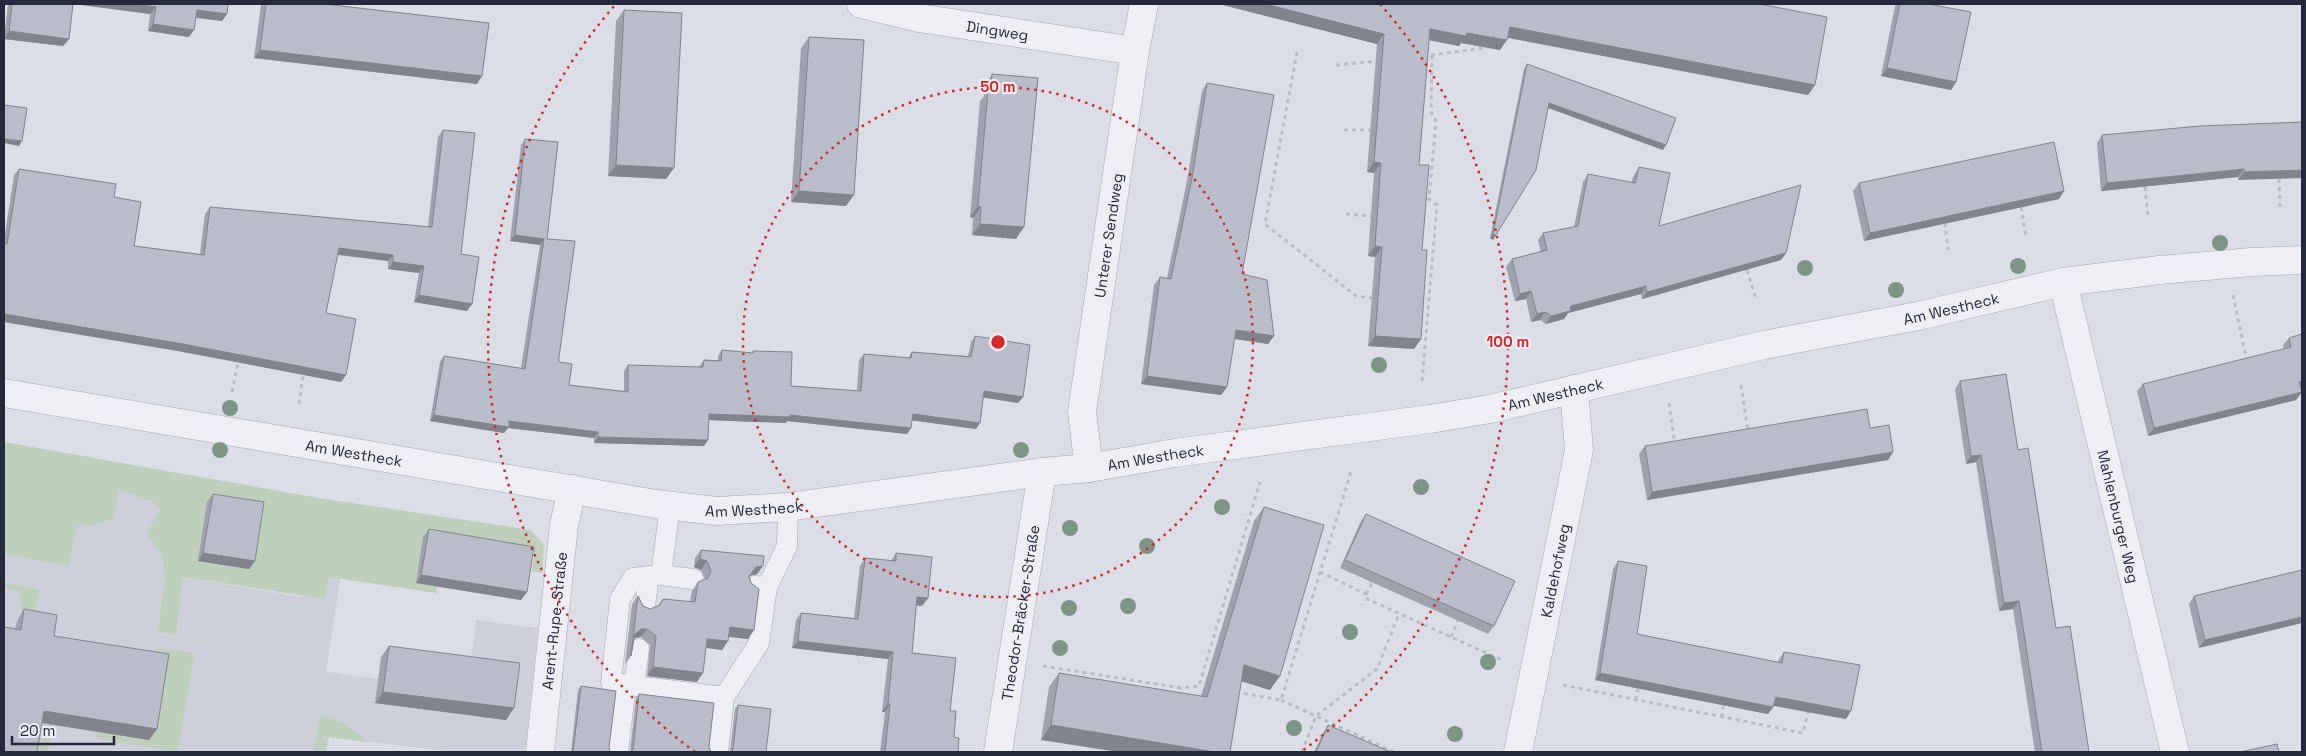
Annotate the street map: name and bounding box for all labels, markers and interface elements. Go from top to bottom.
street label: Dingweg [965,16,1030,44]
text: 50 m [980,77,1016,96]
street label: Unterer Sendweg [1089,172,1126,299]
street label: Am Westheck [1902,288,2001,328]
text: 100 m [1487,332,1529,351]
centre of rings [989,333,1007,351]
street label: Am Westheck [1506,373,1605,414]
street label: Am Westheck [304,435,404,470]
street label: Am Westheck [1106,440,1205,474]
street label: Mahlenburger Weg [2094,448,2144,585]
street label: Am Westheck [704,496,804,521]
street label: Kaldehofweg [1536,522,1573,619]
street label: Theodor-Bräcker-Straße [997,524,1043,702]
street label: Arent-Rupe-Straße [537,551,571,691]
scale bar [12,714,115,746]
text: 20 m [20,721,55,740]

